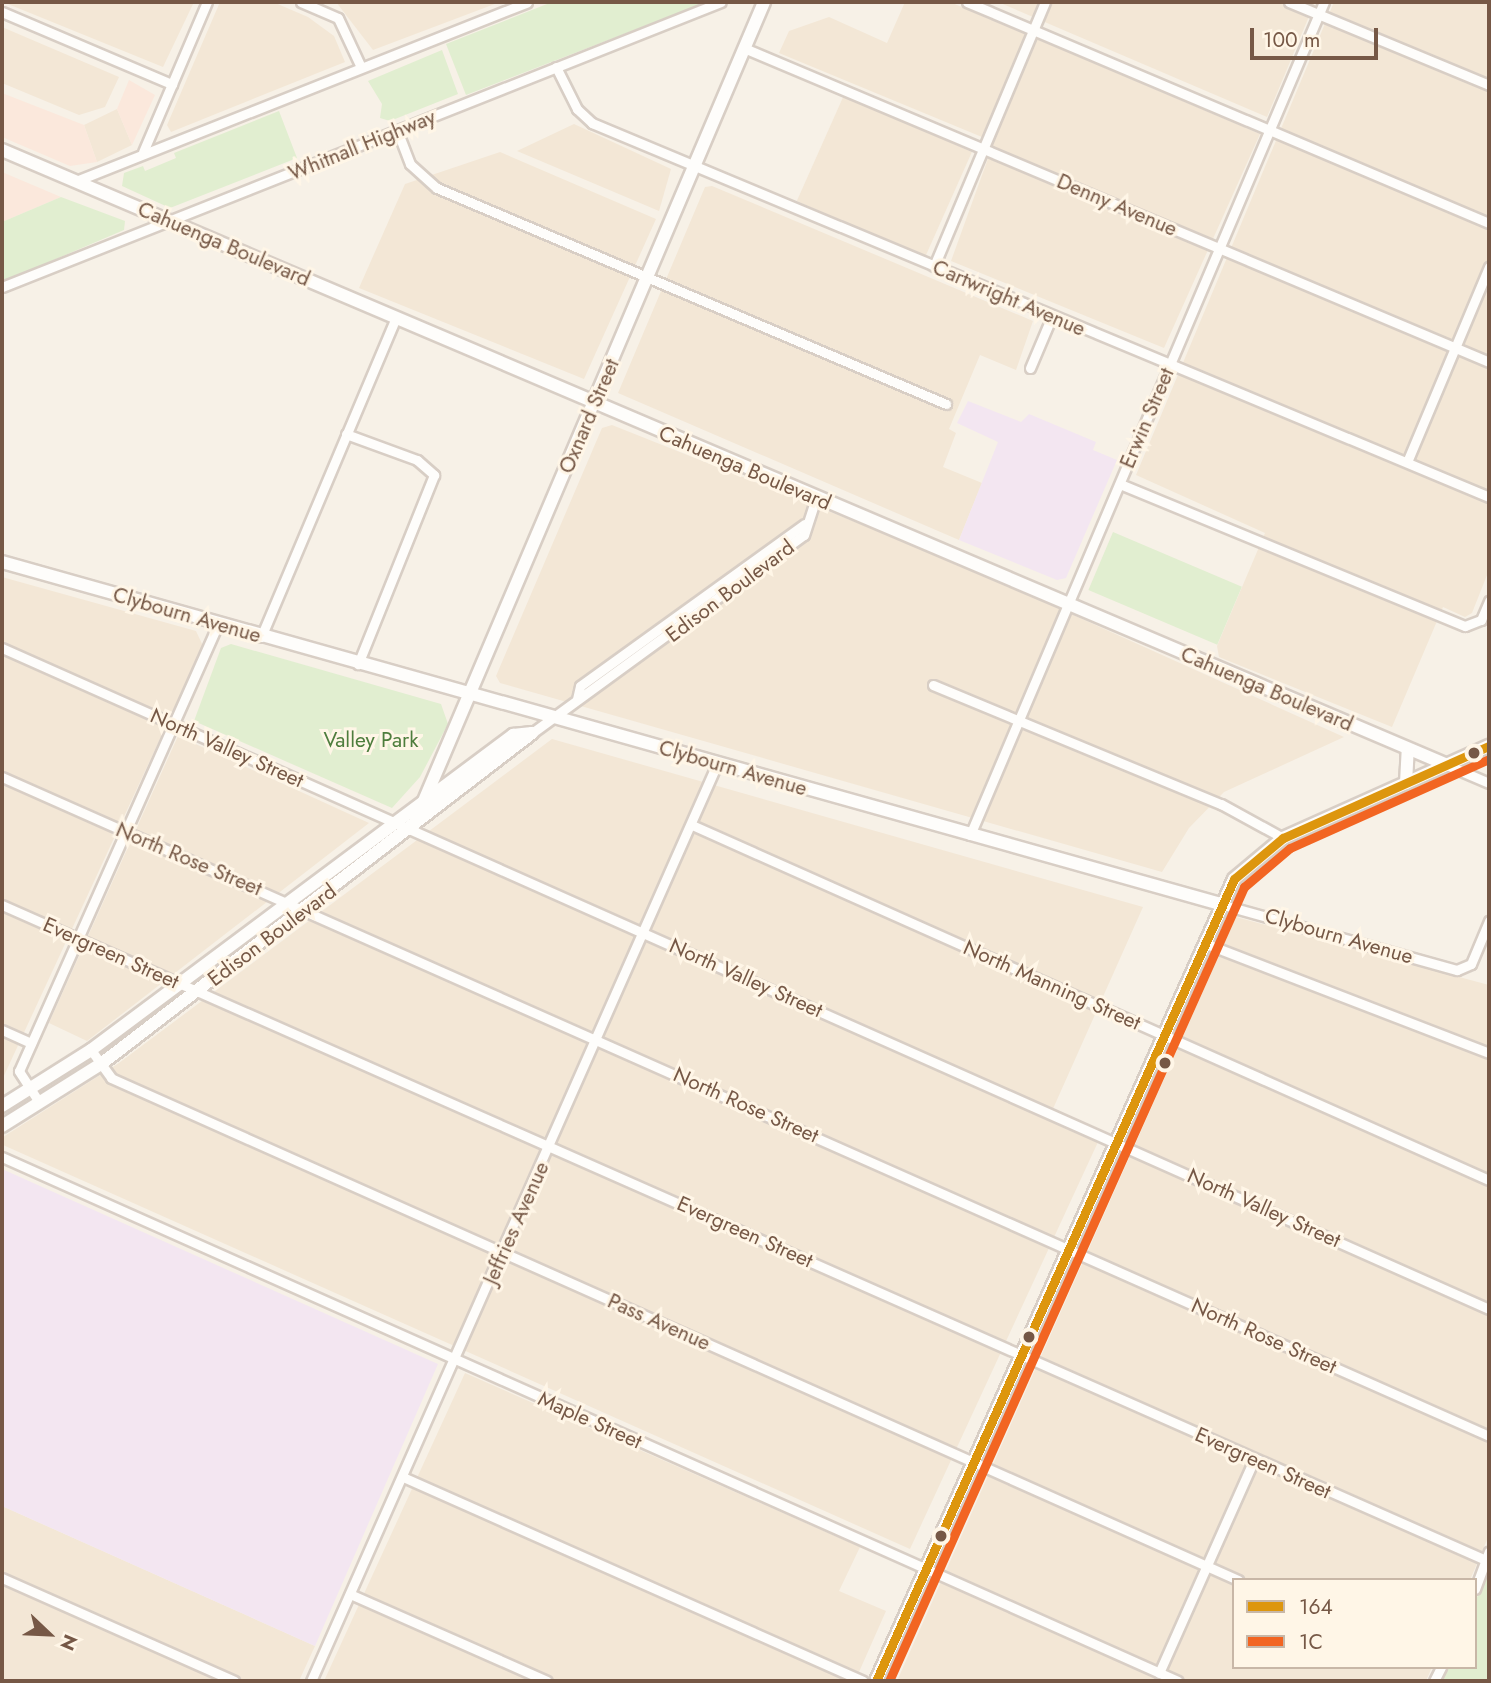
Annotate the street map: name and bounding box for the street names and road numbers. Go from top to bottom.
street label: Whitnall Highway [285,104,439,186]
street label: Denny Avenue [1053,168,1181,242]
street label: Cahuenga Boulevard [134,196,314,292]
street label: Cartwright Avenue [929,254,1089,342]
street label: Oxnard Street [554,355,624,477]
street label: Erwin Street [1115,364,1179,472]
street label: Cahuenga Boulevard [655,420,835,516]
street label: Edison Boulevard [661,535,799,647]
street label: Clybourn Avenue [110,582,264,648]
street label: Cahuenga Boulevard [1177,641,1357,737]
street label: North Valley Street [147,703,307,793]
street label: Clybourn Avenue [656,735,810,801]
street label: North Rose Street [112,817,266,901]
street label: Edison Boulevard [203,879,341,991]
street label: Clybourn Avenue [1262,903,1416,969]
street label: Evergreen Street [39,912,183,994]
street label: North Valley Street [666,933,826,1023]
street label: North Manning Street [959,935,1145,1035]
street label: North Rose Street [670,1062,822,1148]
street label: Jeffries Avenue [478,1158,554,1288]
street label: North Valley Street [1184,1163,1344,1253]
street label: Evergreen Street [673,1191,817,1273]
street label: Pass Avenue [604,1288,714,1356]
street label: North Rose Street [1188,1293,1340,1379]
street label: Maple Street [534,1386,646,1454]
street label: Evergreen Street [1191,1422,1335,1504]

